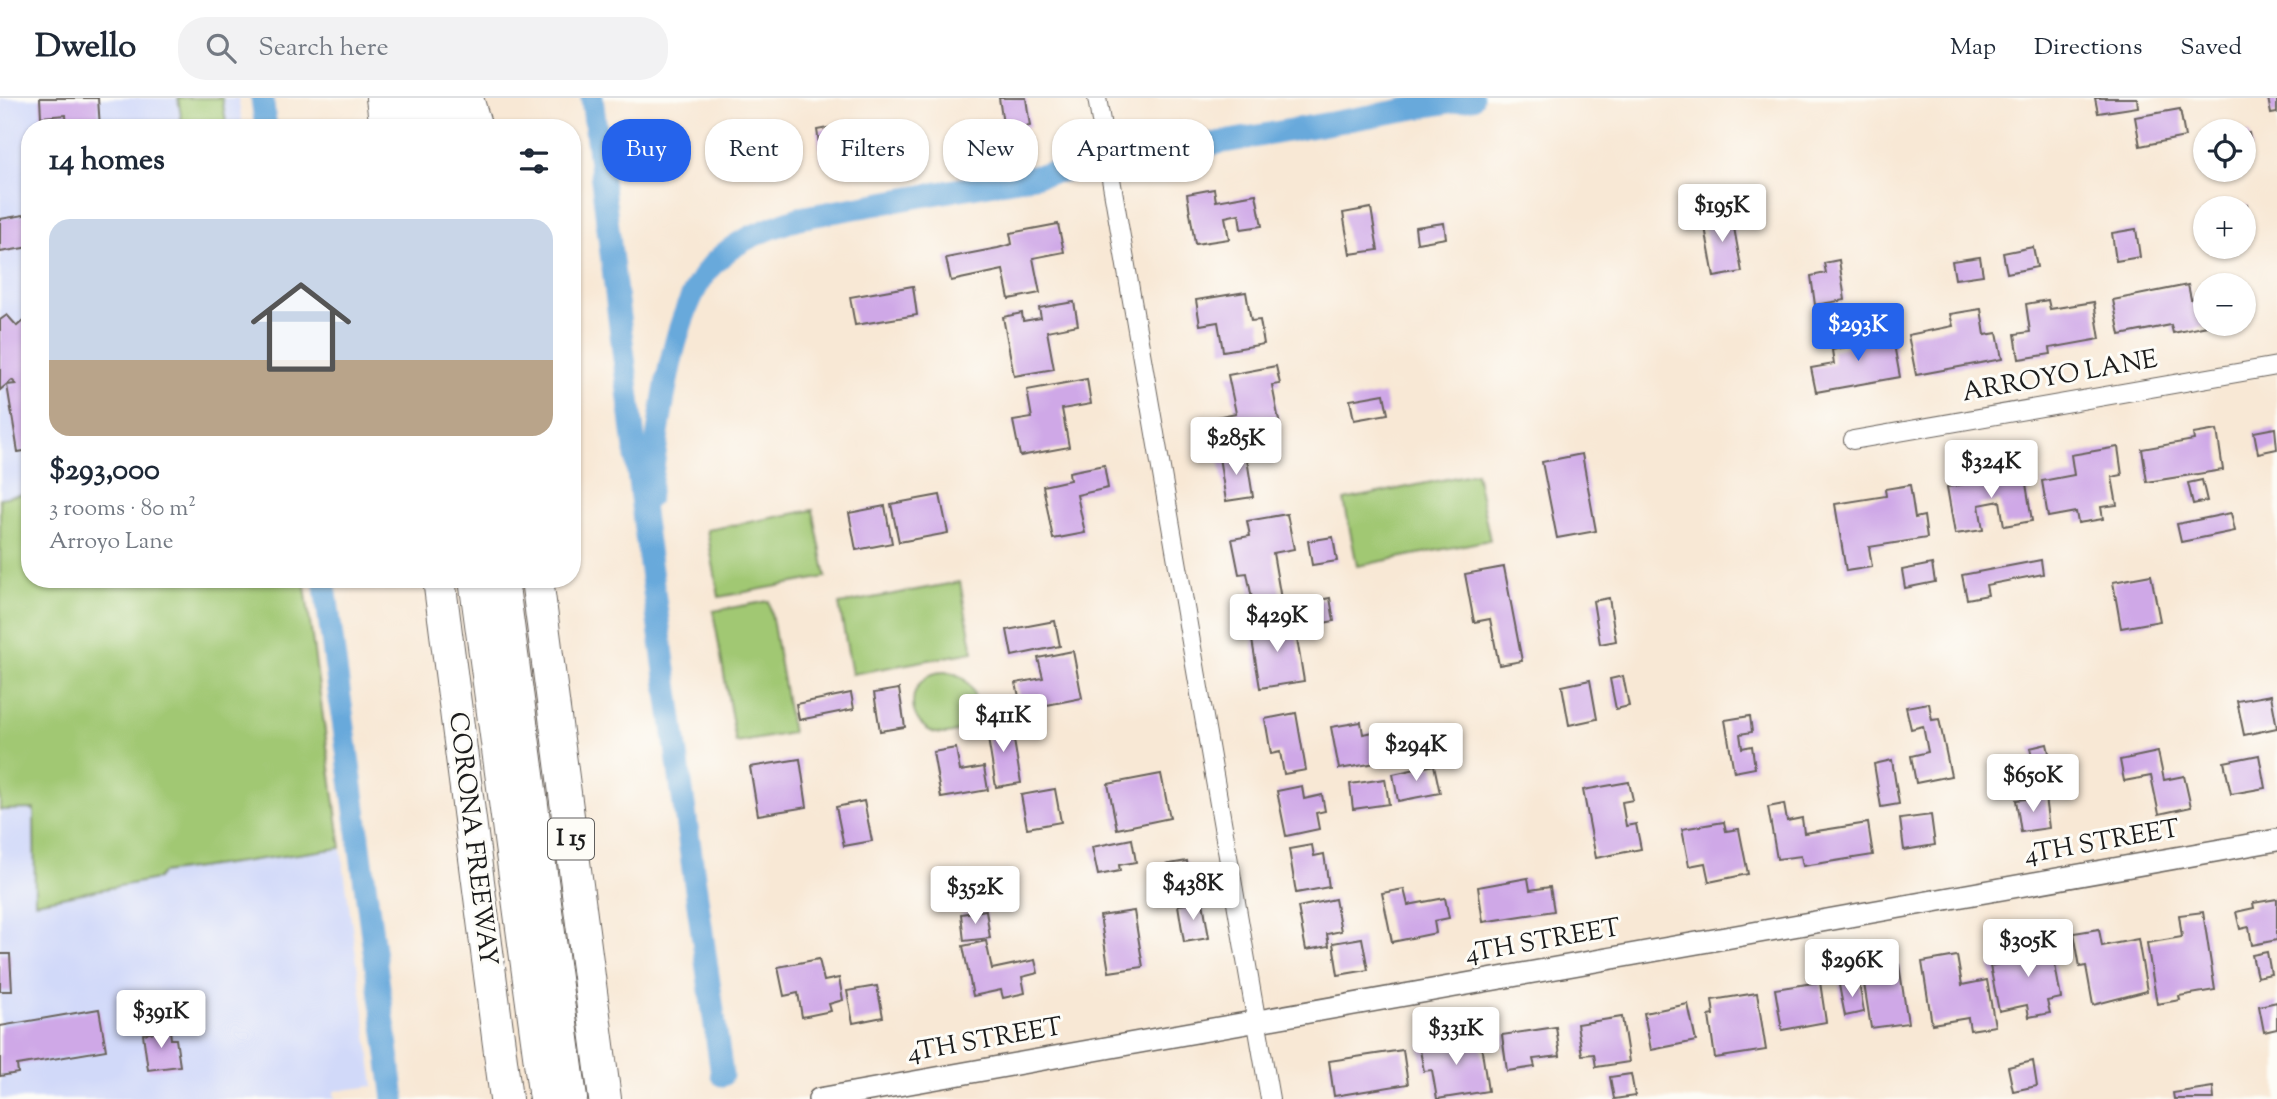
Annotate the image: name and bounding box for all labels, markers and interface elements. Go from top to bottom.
search box [178,17,668,80]
text: Dwello [35,24,136,72]
icon: search [202,29,240,67]
text: Search here [258,30,389,67]
text: Map [1950,31,1996,65]
text: Directions [2034,31,2142,65]
text: Saved [2180,31,2242,65]
chip: Buy [602,119,691,182]
chip: Rent [705,119,803,182]
chip: Filters [817,119,929,182]
chip: New [943,119,1038,182]
chip: Apartment [1052,119,1214,182]
map controls [2193,119,2256,336]
button: locate [2193,119,2256,182]
text: 14 homes [49,140,165,183]
icon: filters [515,142,553,180]
pin: $195K [1673,184,1771,244]
text: $195K [1694,190,1750,223]
button: + [2193,196,2256,259]
icon: home [238,264,364,390]
button: − [2193,273,2256,336]
pin: $293K [1809,303,1907,363]
text: $293K [1828,309,1888,342]
street label: ARROYO LANE [1959,342,2161,412]
pin: $285K [1187,418,1285,477]
text: $285K [1206,423,1266,456]
pin: $324K [1942,440,2040,500]
text: $324K [1961,446,2021,479]
text: $293,000 [49,450,160,493]
text: 3 rooms · 80 m² [49,493,196,526]
text: Arroyo Lane [49,526,173,559]
pin: $429K [1228,594,1326,654]
text: $429K [1246,600,1308,633]
pin: $411K [954,694,1052,754]
text: $411K [975,700,1031,733]
street label: CORONA FREEWAY [438,710,506,968]
pin: $294K [1367,724,1465,783]
text: $294K [1385,729,1447,762]
pin: $650K [1984,754,2082,814]
text: $650K [2003,760,2063,793]
street label: 4TH STREET [2021,811,2183,875]
road number: I 15 [548,818,594,860]
pin: $438K [1144,862,1242,922]
pin: $352K [926,866,1024,926]
text: $438K [1162,868,1224,901]
text: $352K [947,872,1003,905]
street label: 4TH STREET [1462,910,1624,974]
pin: $305K [1979,920,2077,979]
text: $305K [1999,925,2057,958]
pin: $296K [1803,940,1901,999]
text: $296K [1821,945,1883,978]
pin: $391K [112,990,210,1050]
text: $391K [133,996,190,1029]
pin: $331K [1407,1007,1505,1067]
street label: 4TH STREET [904,1009,1066,1073]
text: $331K [1428,1013,1484,1046]

